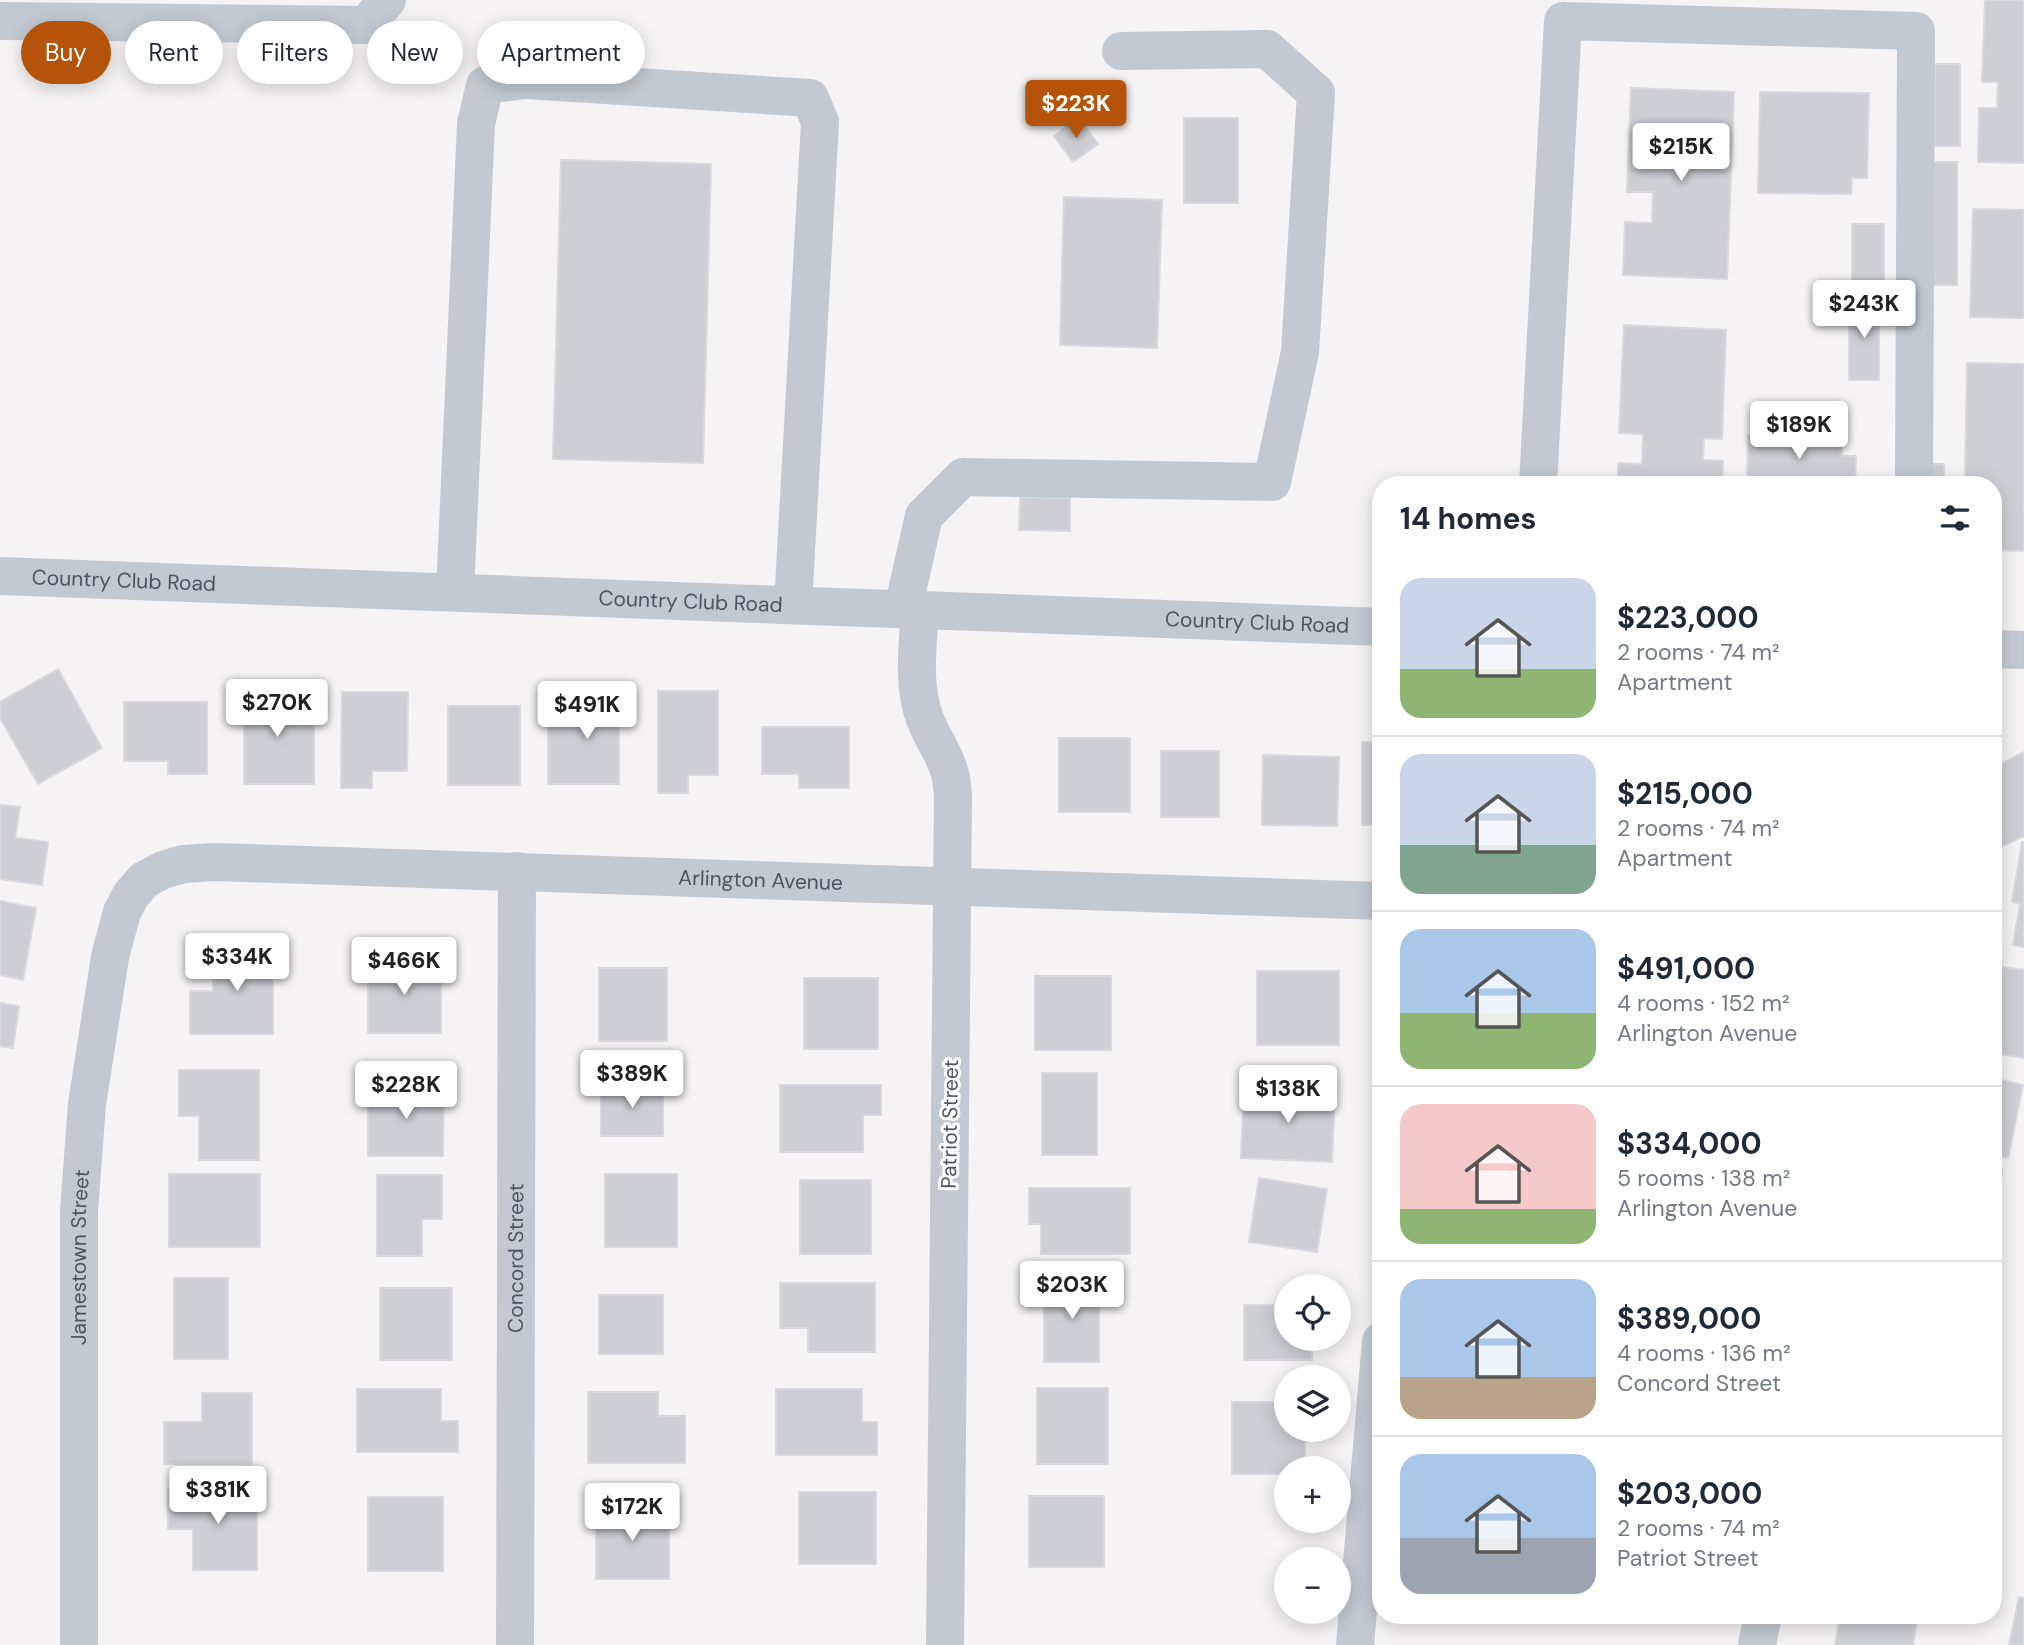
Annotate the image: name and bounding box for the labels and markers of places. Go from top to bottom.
pin: $223K [1027,80,1125,140]
pin: $215K [1632,124,1730,183]
pin: $243K [1815,280,1913,340]
pin: $189K [1750,402,1848,461]
pin: $270K [228,680,326,739]
pin: $491K [538,682,636,741]
pin: $334K [188,934,286,993]
pin: $466K [355,937,453,997]
pin: $389K [583,1050,681,1110]
pin: $228K [357,1062,455,1121]
pin: $138K [1239,1066,1337,1125]
pin: $203K [1023,1262,1121,1321]
pin: $381K [169,1466,267,1526]
pin: $172K [583,1484,681,1543]

